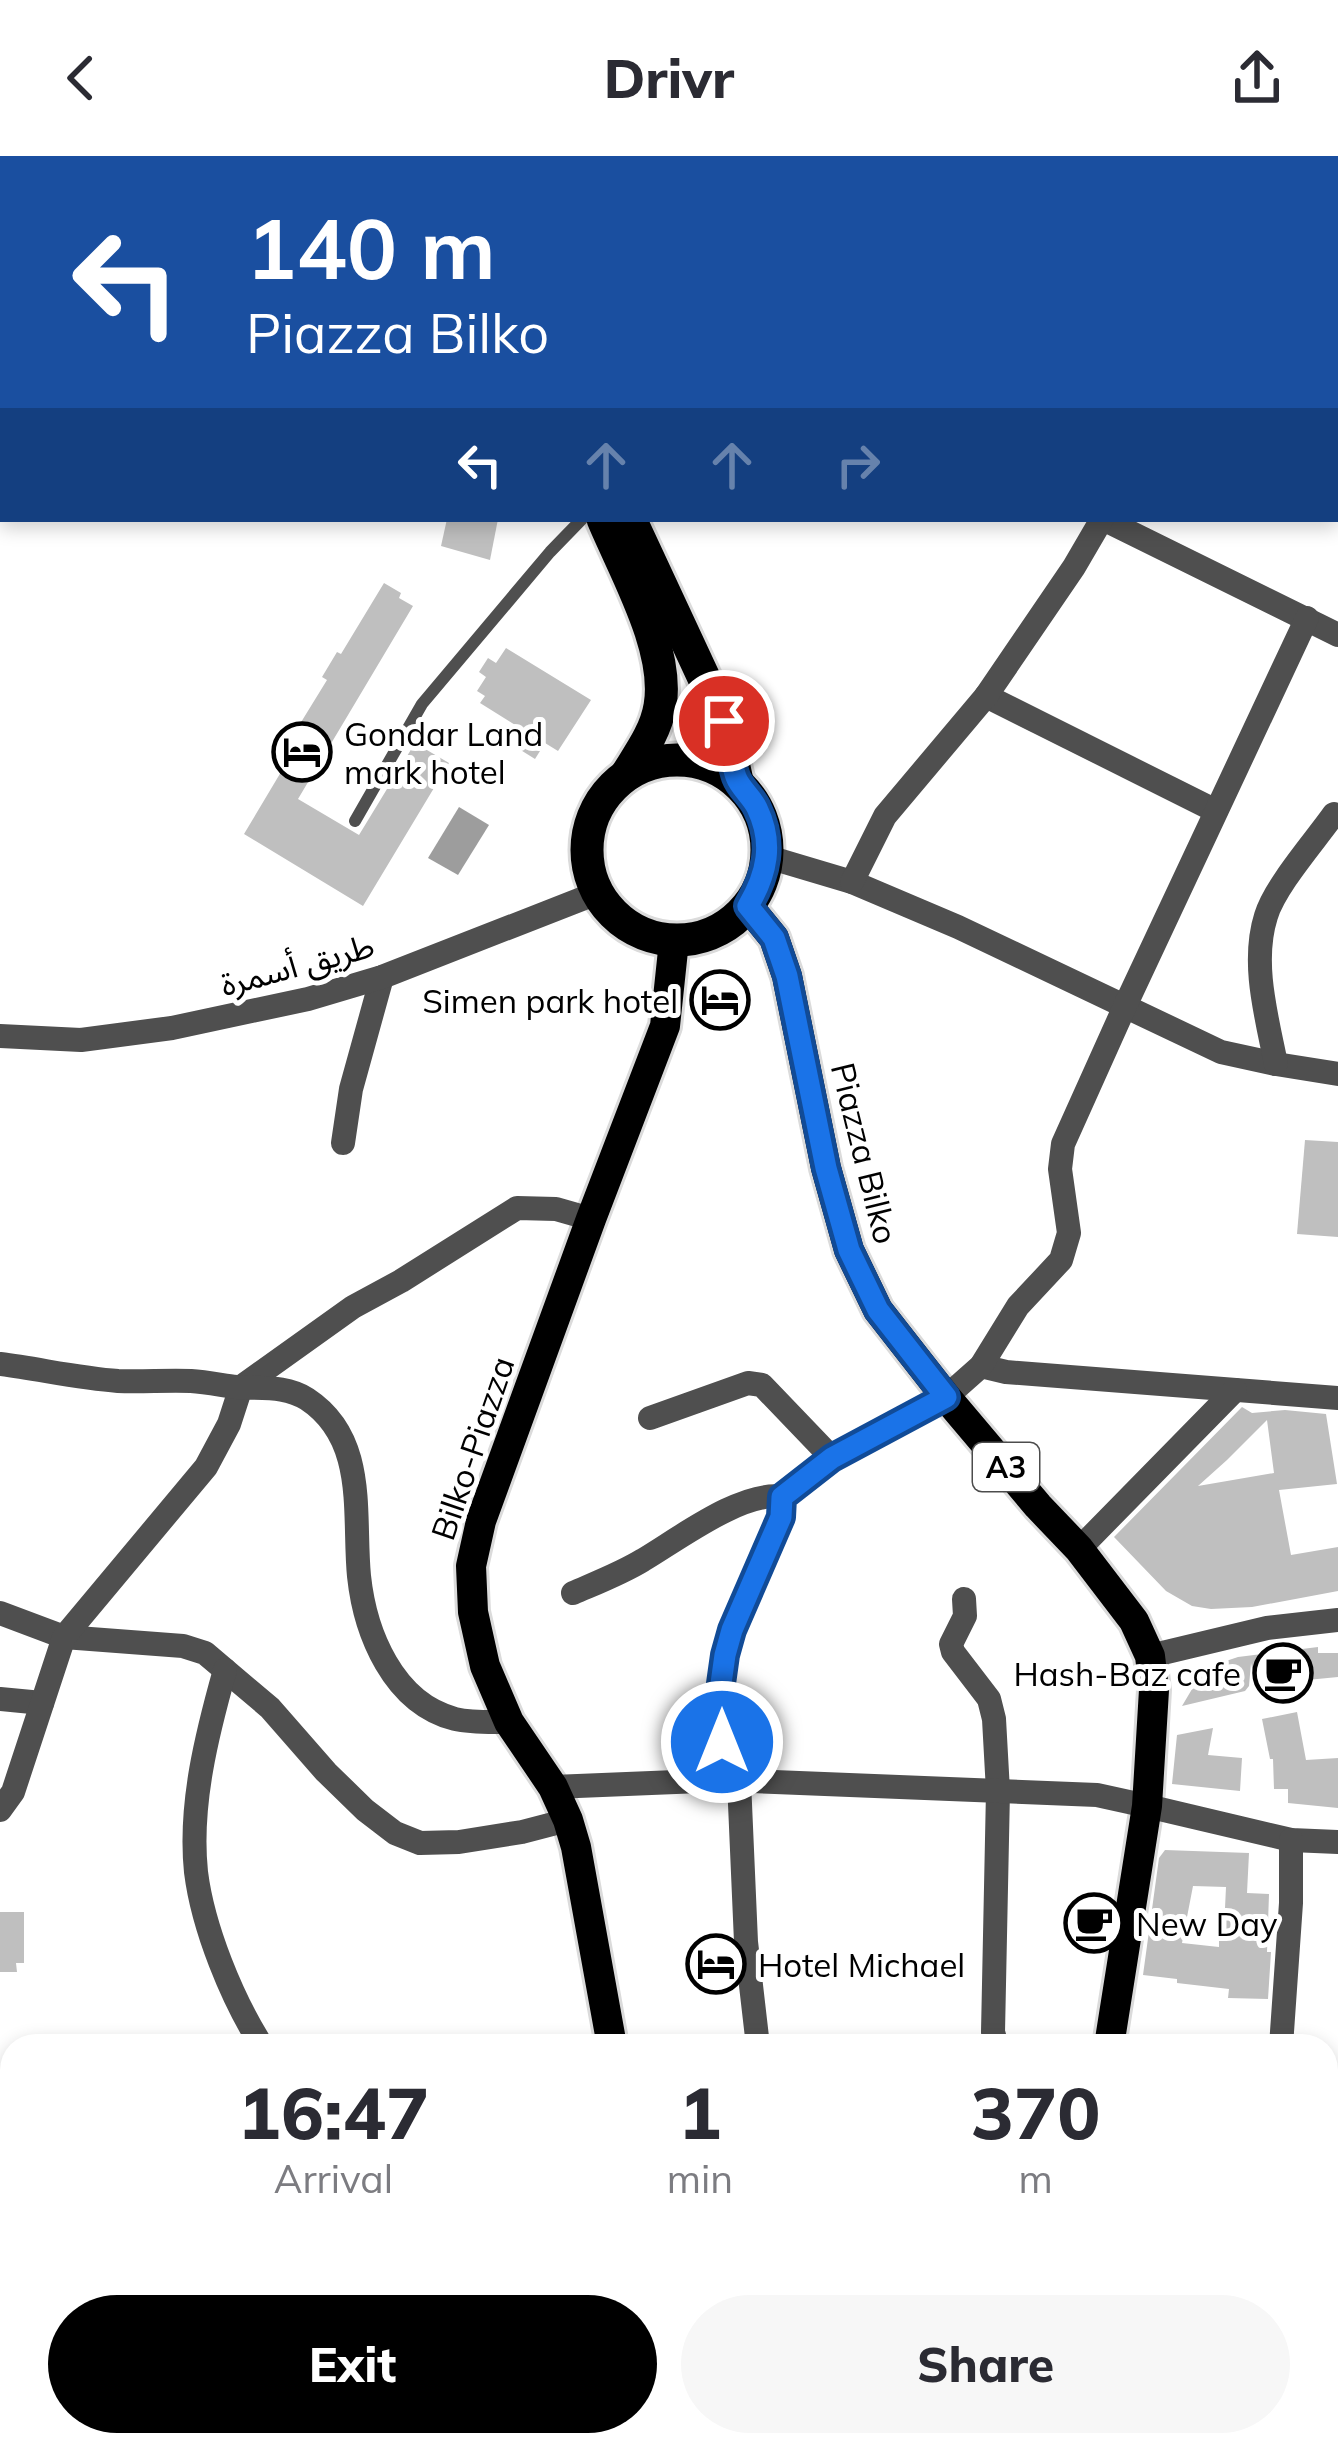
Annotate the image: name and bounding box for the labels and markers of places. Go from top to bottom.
pin [673,670,775,772]
place label: Gondar Land mark hotel [344,713,543,792]
hotel icon: Gondar Land mark hotel [271,721,333,783]
hotel icon: Simen park hotel [689,969,751,1031]
place label: Simen park hotel [422,980,678,1021]
cafe icon: Hash-Baz cafe [1252,1642,1314,1704]
place label: Hash-Baz cafe [1013,1653,1241,1694]
cafe icon: New Day [1063,1892,1125,1954]
place label: New Day [1136,1903,1278,1944]
hotel icon: Hotel Michael [685,1933,747,1995]
place label: Hotel Michael [758,1944,965,1985]

